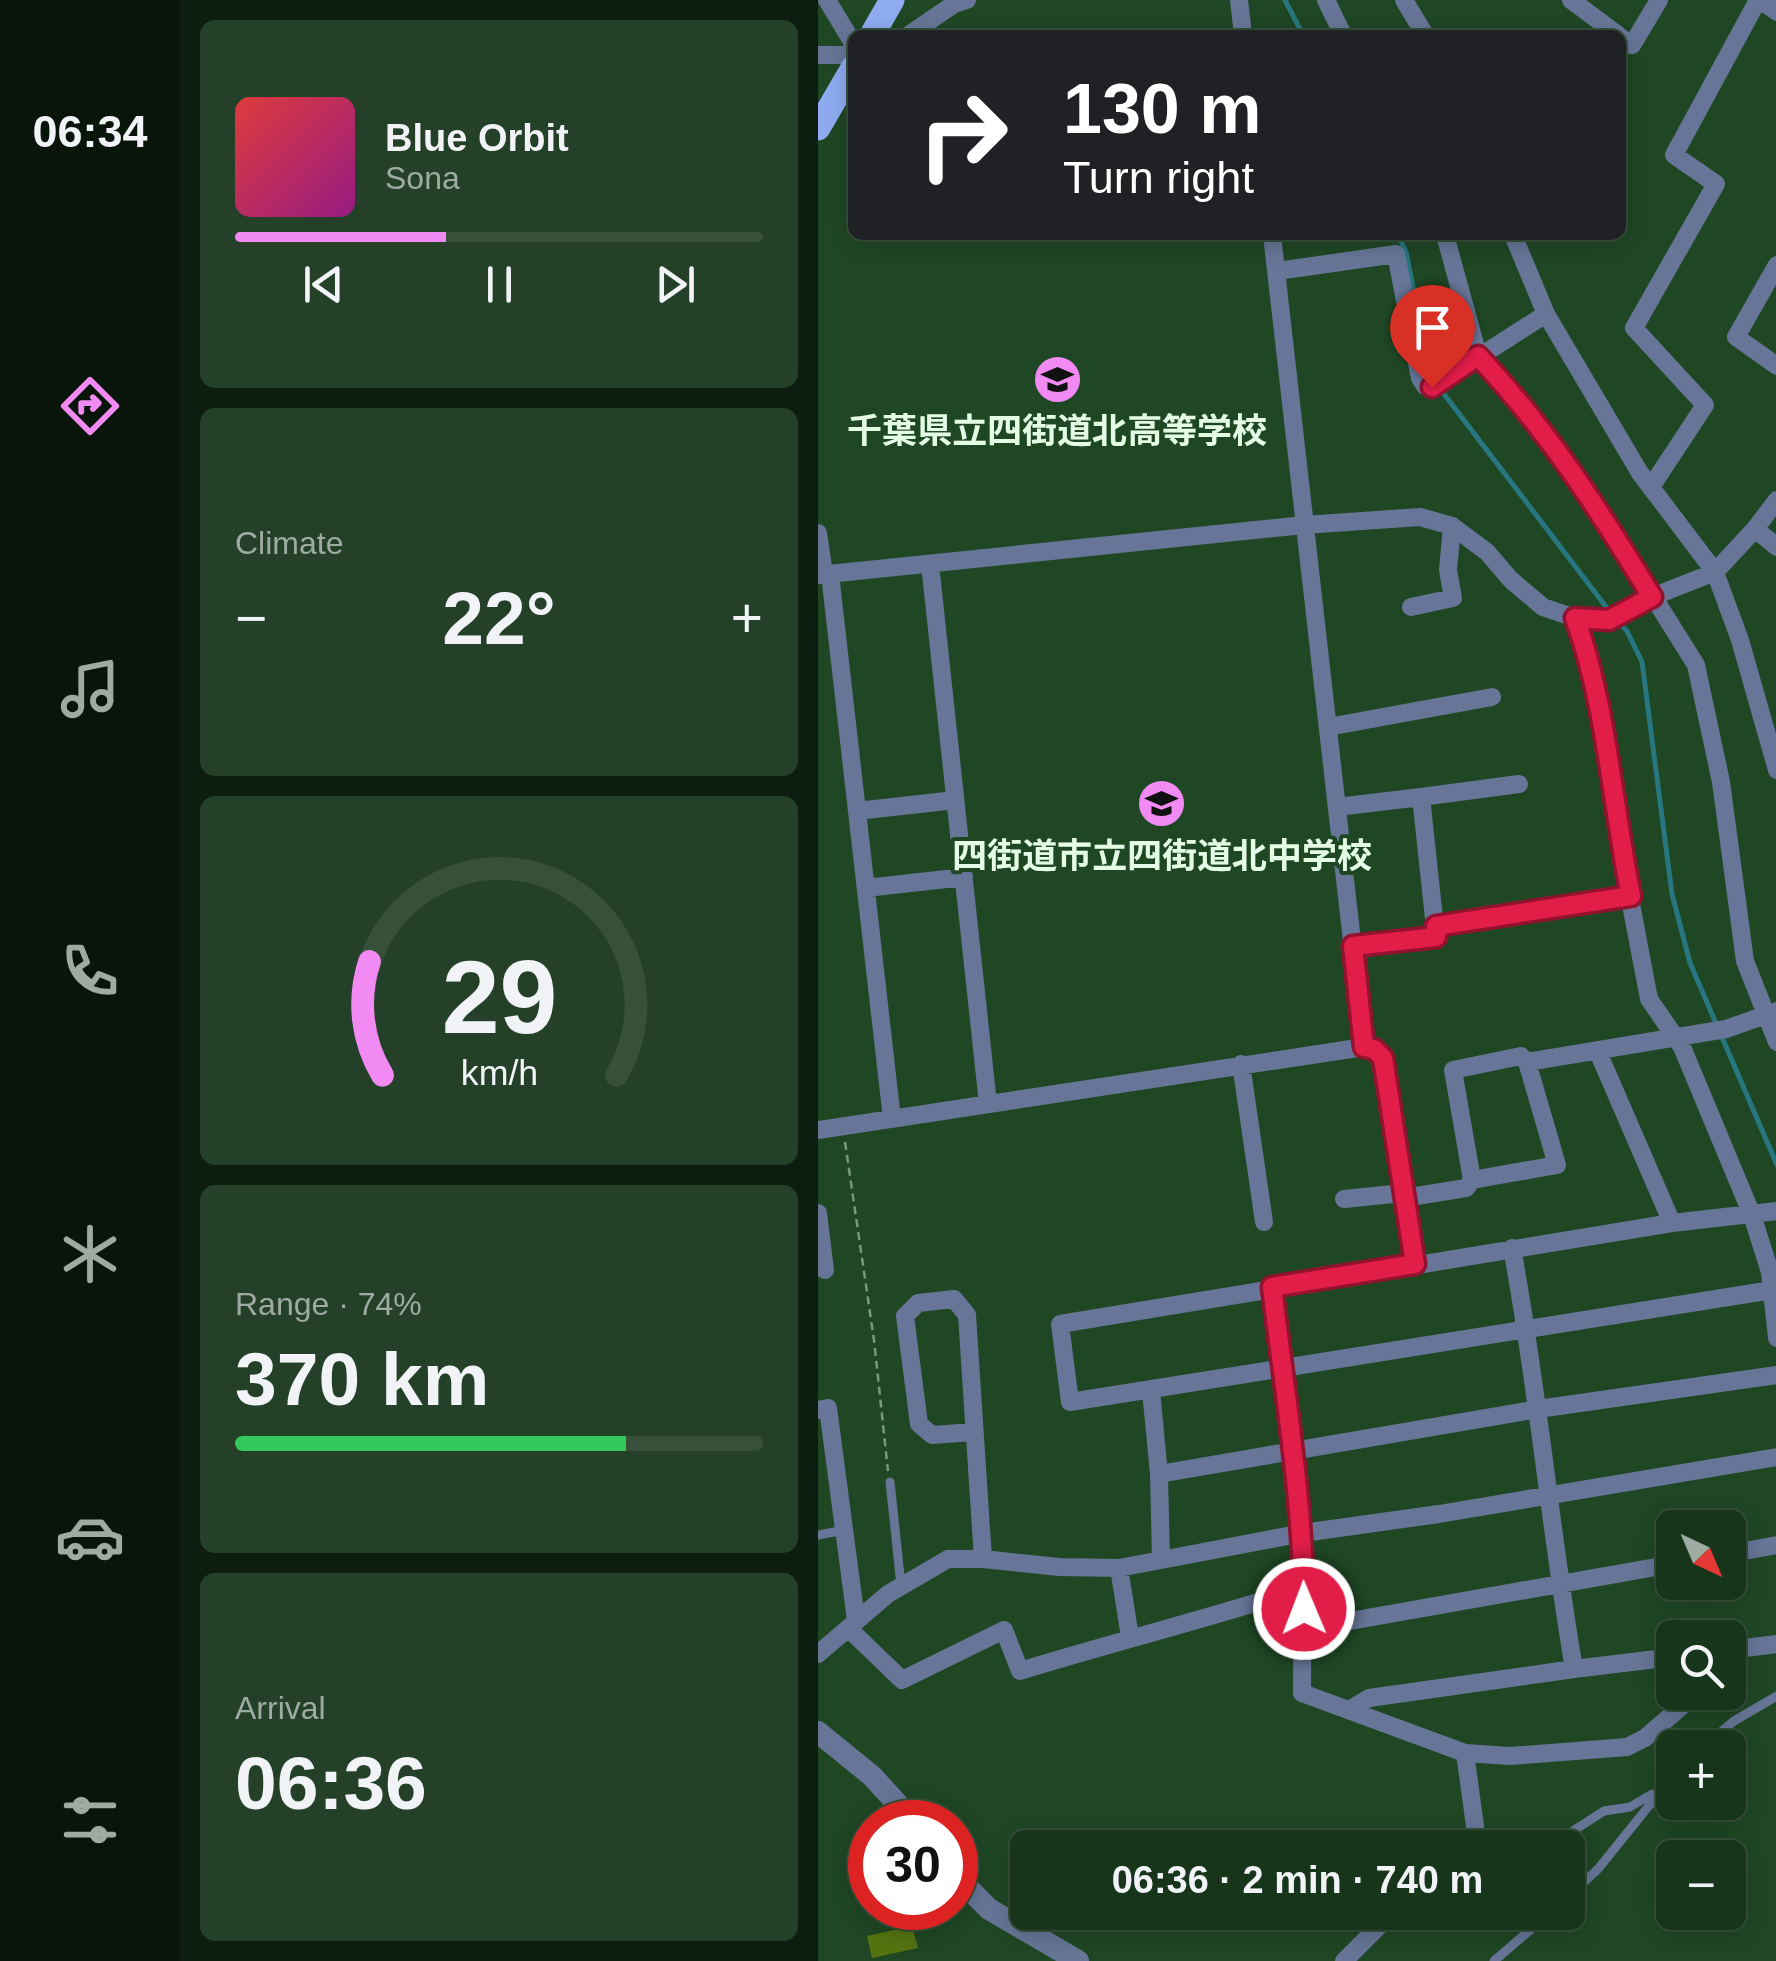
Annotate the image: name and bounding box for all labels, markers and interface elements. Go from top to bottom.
icon: right [898,70,1028,200]
text: 130 m [1063,70,1261,148]
text: 06:34 [32,106,148,157]
text: Blue Orbit [385,117,569,159]
text: Turn right [1063,152,1254,203]
text: Sona [385,160,460,196]
icon: previous [296,257,351,312]
icon: pause [472,257,527,312]
icon: next [648,257,703,312]
pin [1390,285,1475,388]
icon: arrive [1405,300,1460,355]
school or university icon: 千葉県立四街道北高等学校 [1031,353,1083,405]
icon: directions [55,371,125,441]
place label: 千葉県立四街道北高等学校 [847,411,1267,450]
text: Climate [235,525,343,561]
text: 22° [442,576,556,660]
text: − [235,587,267,649]
text: + [731,587,763,649]
icon: music [55,654,125,724]
school or university icon: 四街道市立四街道北中学校 [1136,778,1188,830]
place label: 四街道市立四街道北中学校 [952,836,1372,875]
icon: phone [55,936,125,1006]
text: 29 [441,939,557,1055]
text: km/h [460,1053,538,1093]
icon: climate [55,1219,125,1289]
text: Range · 74% [235,1286,422,1322]
text: 370 km [235,1337,489,1421]
icon: car [55,1502,125,1572]
north arrow [1656,1510,1746,1600]
map controls [1656,1510,1746,1930]
position arrow [1252,1557,1356,1661]
button: search [1656,1620,1746,1710]
text: Arrival [235,1690,326,1726]
button: + [1656,1730,1746,1820]
text: 06:36 [235,1741,427,1825]
icon: filters [55,1785,125,1855]
speed limit sign: 30 [848,1800,978,1930]
button: − [1656,1840,1746,1930]
text: 06:36 · 2 min · 740 m [1112,1859,1483,1901]

